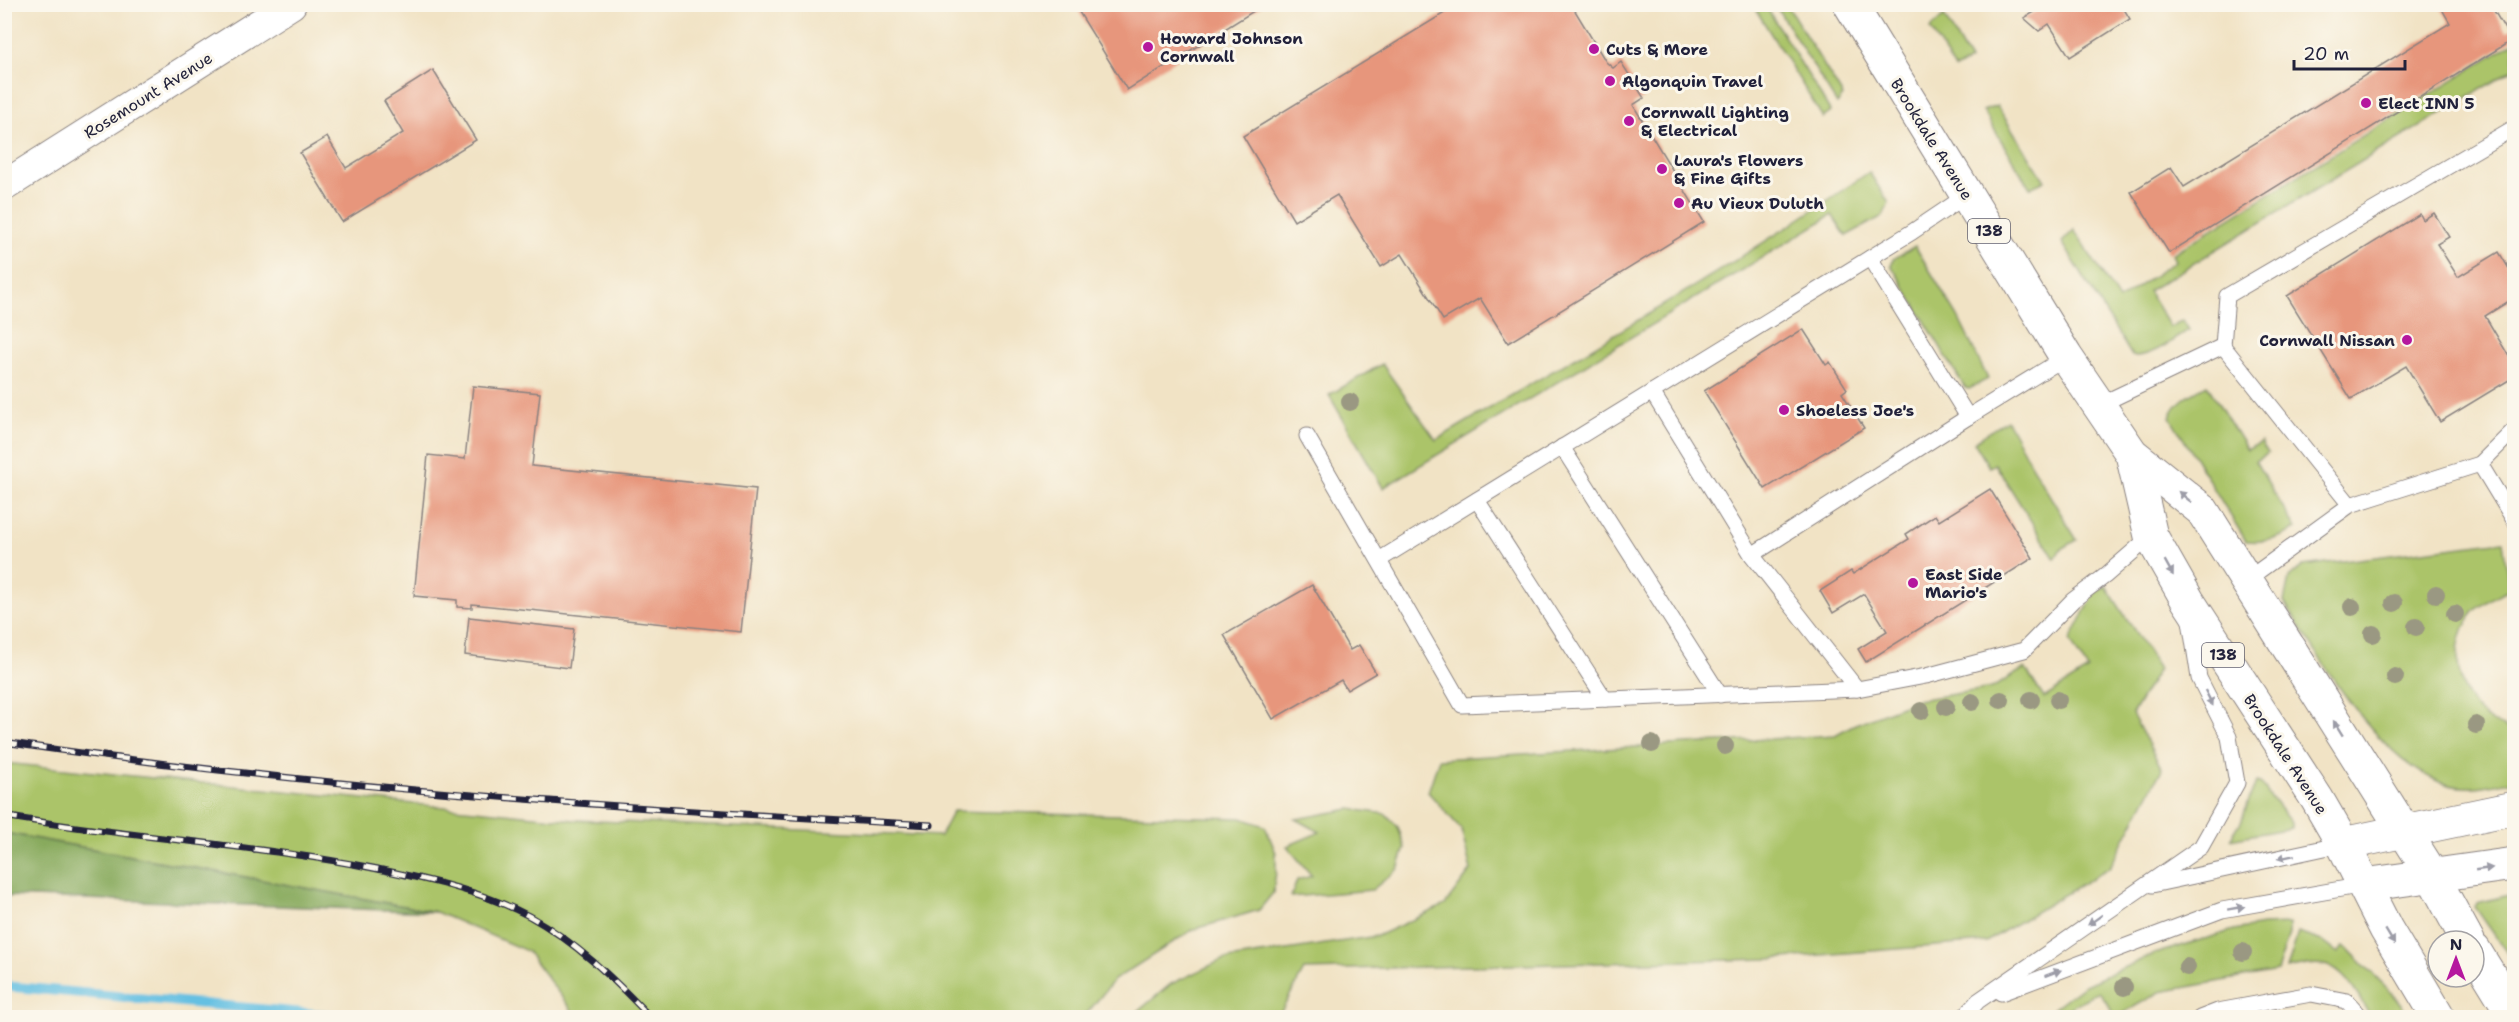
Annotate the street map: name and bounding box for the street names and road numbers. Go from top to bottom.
street label: Rosemount Avenue [80,47,216,143]
street label: Brookdale Avenue [1886,74,1977,204]
road number: 138 [1968,219,2010,243]
road number: 138 [2202,643,2244,667]
street label: Brookdale Avenue [2239,690,2332,819]

